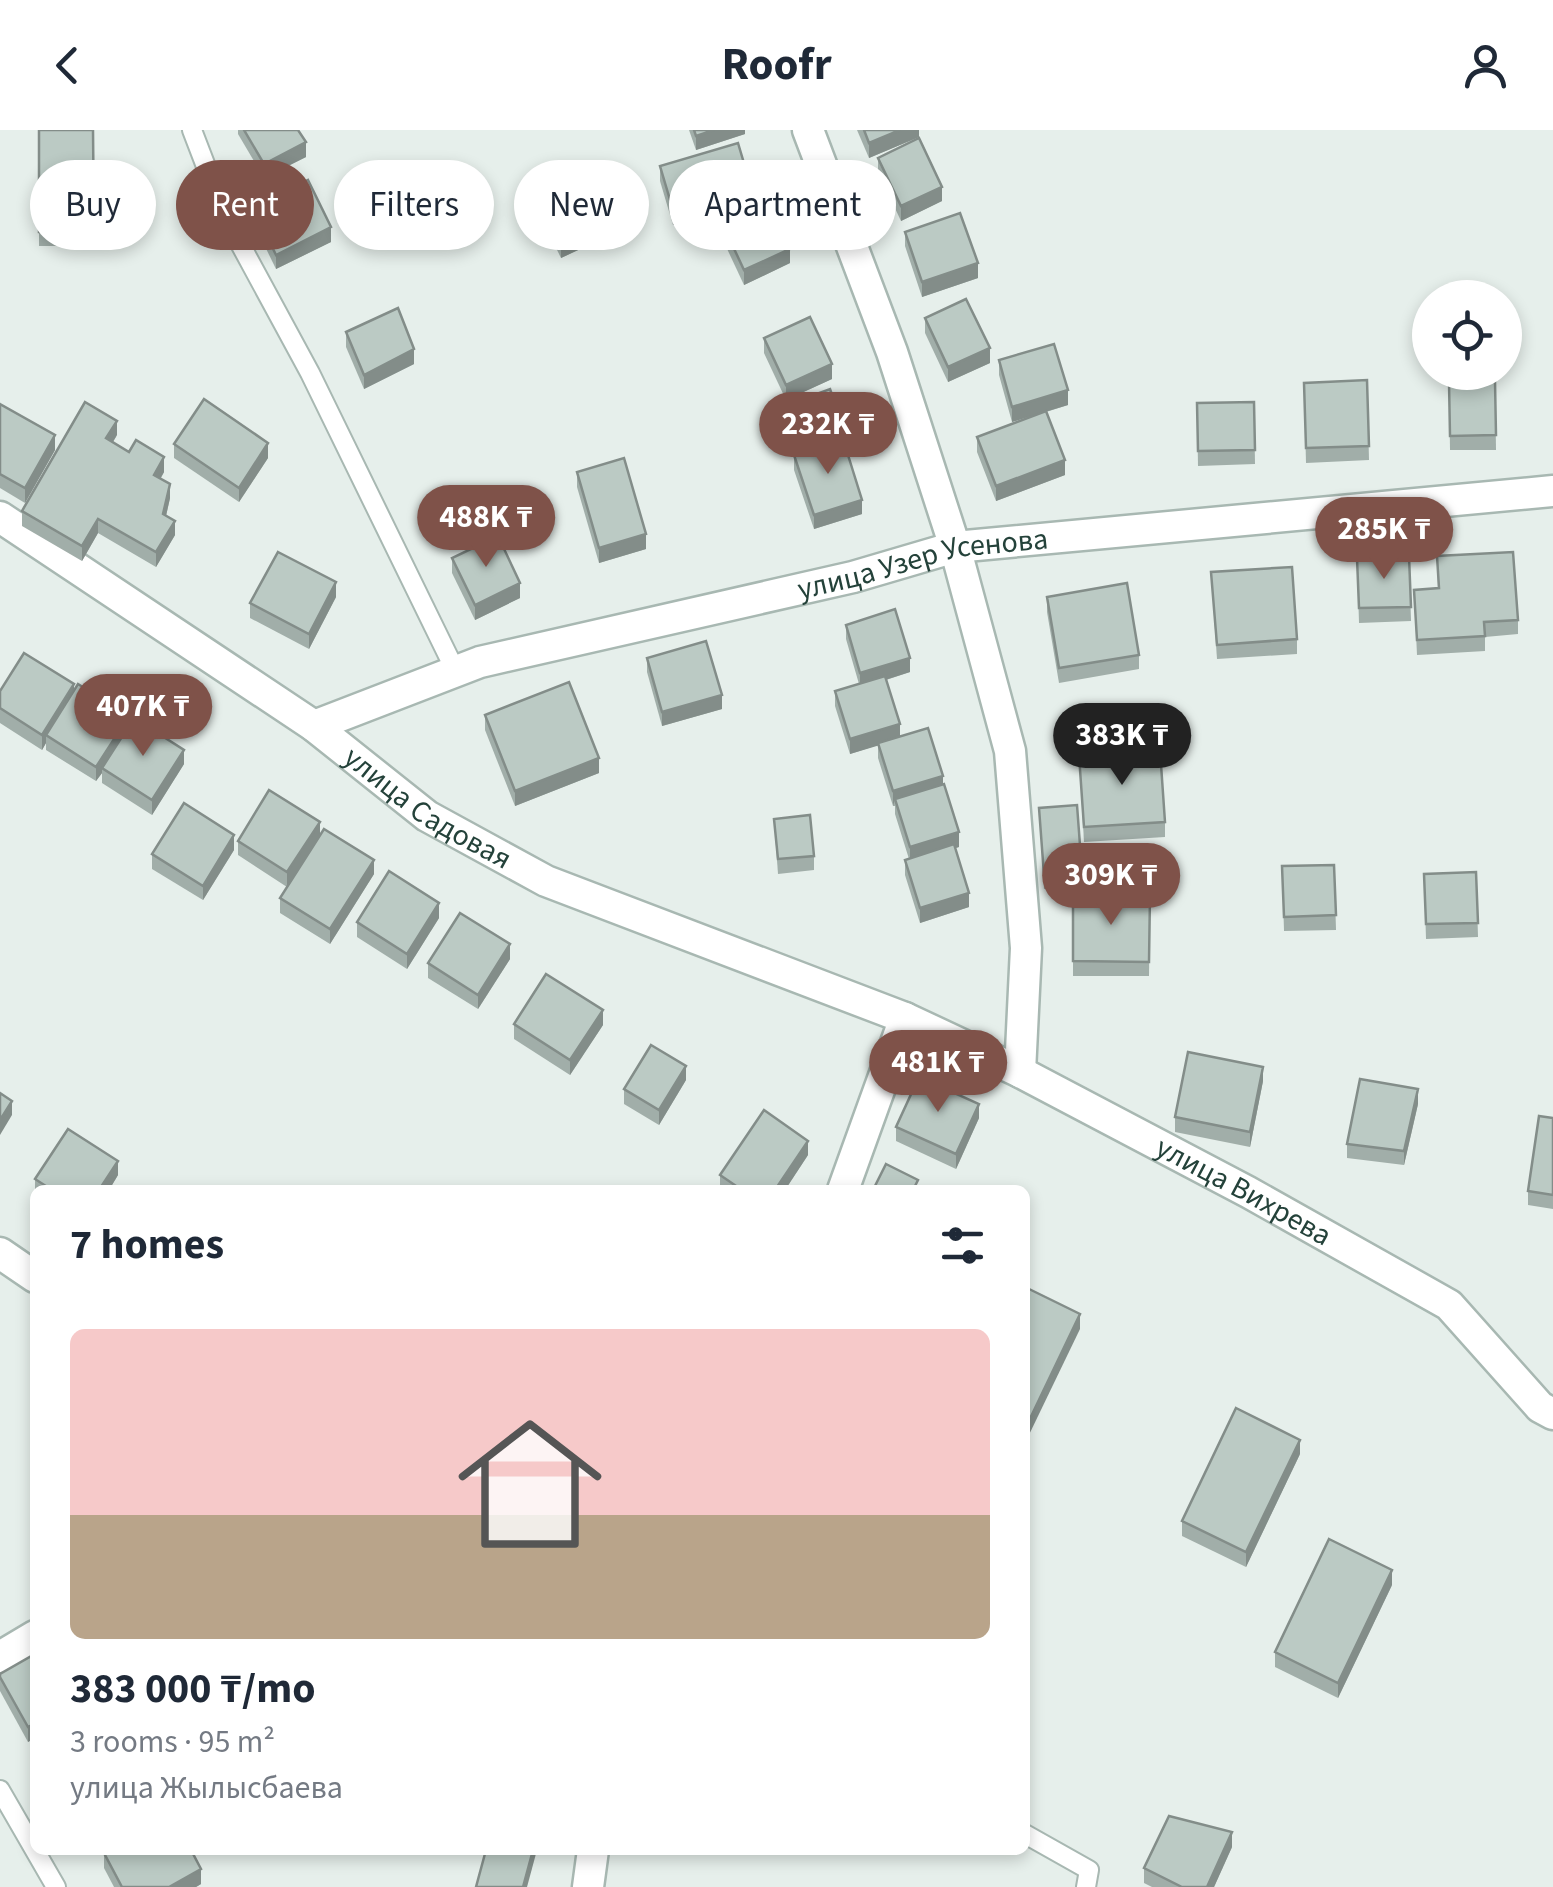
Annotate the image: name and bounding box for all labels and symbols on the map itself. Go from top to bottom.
pin: 232K ₸ [747,392,909,477]
pin: 488K ₸ [405,485,567,570]
pin: 285K ₸ [1303,497,1465,582]
street label: улица Узер Усенова [793,517,1050,611]
pin: 407K ₸ [62,674,224,759]
pin: 383K ₸ [1041,703,1203,788]
street label: улица Садовая [334,736,520,880]
pin: 309K ₸ [1030,843,1192,928]
pin: 481K ₸ [857,1030,1019,1115]
street label: улица Вихрева [1148,1126,1340,1256]

